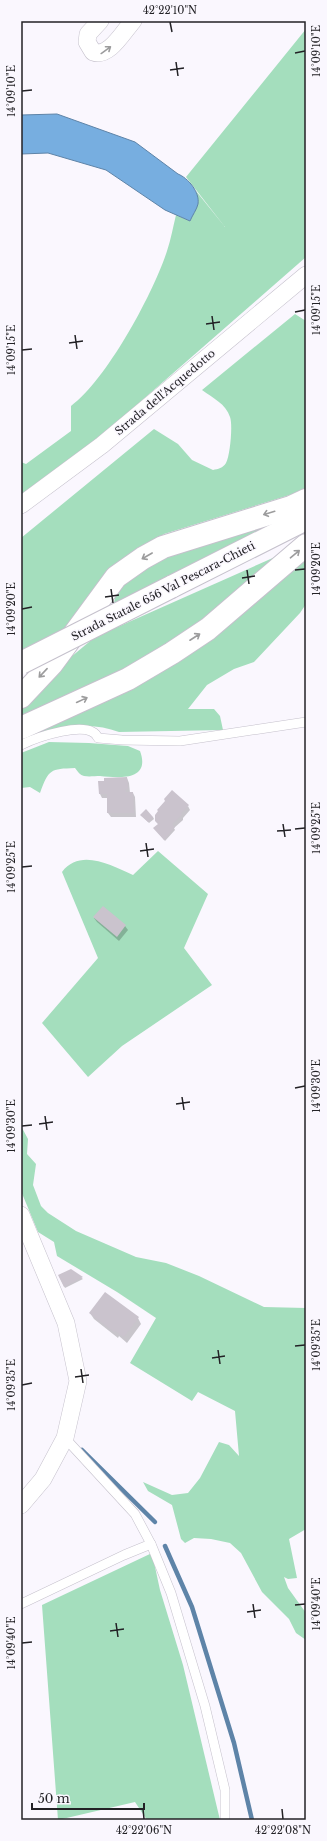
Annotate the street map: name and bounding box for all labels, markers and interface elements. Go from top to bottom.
text: 42°22'10"N [143,4,197,17]
text: 14°09'10"E [310,25,323,77]
one-way arrow [101,46,112,54]
text: 14°09'10"E [5,65,18,117]
text: 14°09'15"E [310,285,323,335]
text: 14°09'15"E [5,325,18,375]
street label: Strada dell'Acquedotto [112,346,218,438]
one-way arrow [263,510,276,517]
street label: Strada Statale 656 Val Pescara-Chieti [69,538,257,644]
text: 14°09'20"E [310,542,323,596]
one-way arrow [290,549,300,559]
one-way arrow [141,552,153,560]
text: 14°09'20"E [5,582,18,636]
one-way arrow [189,633,200,641]
one-way arrow [38,668,48,678]
one-way arrow [76,696,88,703]
text: 14°09'25"E [310,802,323,854]
text: 14°09'25"E [5,841,18,893]
text: 14°09'30"E [310,1059,323,1113]
text: 14°09'30"E [5,1099,18,1153]
text: 14°09'35"E [310,1319,323,1371]
text: 14°09'35"E [5,1359,18,1411]
text: 14°09'40"E [310,1578,323,1630]
text: 14°09'40"E [5,1617,18,1669]
scale bar [32,1785,144,1811]
text: 50 m [38,1791,70,1806]
text: 42°22'06"N [116,1824,172,1837]
text: 42°22'08"N [255,1824,311,1837]

